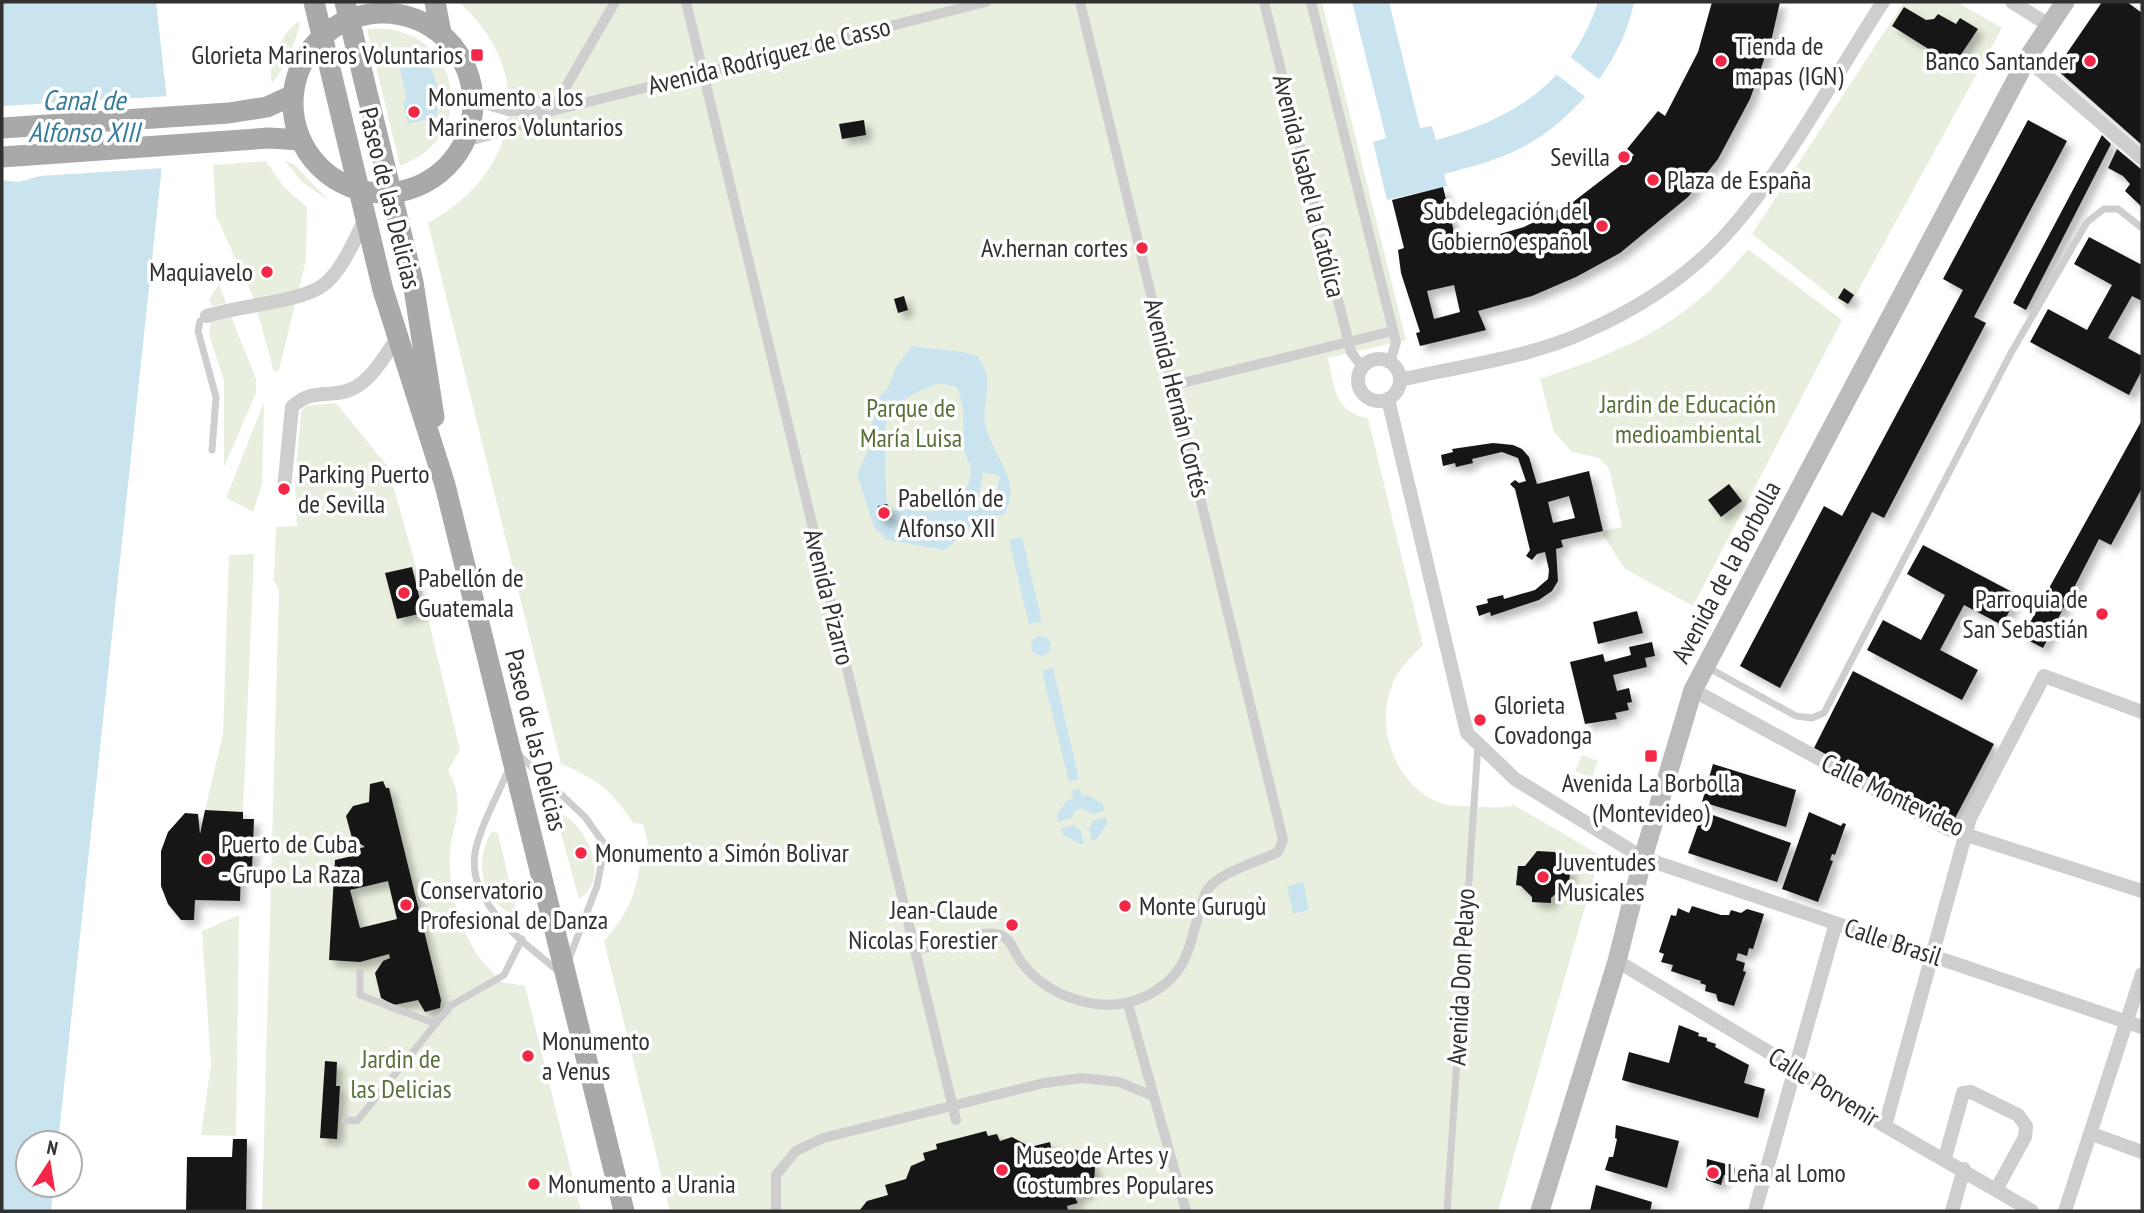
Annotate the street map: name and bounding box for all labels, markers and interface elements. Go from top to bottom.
street label: Avenida Rodríguez de Casso [644,9,894,102]
place label: Tienda de mapas (IGN) [1735,29,1843,92]
place label: Glorieta Marineros Voluntarios [191,38,463,71]
place label: Banco Santander [1925,44,2076,77]
marker: Glorieta Marineros Voluntarios [469,47,485,63]
marker: Tienda de mapas (IGN) [1713,53,1729,69]
marker: Banco Santander [2082,53,2098,69]
street label: Avenida Isabel la Católica [1266,71,1353,301]
place label: Monumento a los Marineros Voluntarios [428,80,623,143]
water label: Canal de Alfonso XIII [28,81,143,150]
street label: Paseo de las Delicias [352,104,429,292]
marker: Monumento a los Marineros Voluntarios [406,104,422,120]
place label: Sevilla [1550,140,1610,173]
marker: Sevilla [1616,149,1632,165]
place label: Plaza de España [1667,163,1811,196]
marker: Plaza de España [1645,172,1661,188]
place label: Subdelegación del Gobierno español [1423,194,1588,257]
marker: Subdelegación del Gobierno español [1594,218,1610,234]
place label: Av.hernan cortes [981,231,1128,264]
marker: Av.hernan cortes [1134,240,1150,256]
place label: Maquiavelo [149,255,253,288]
marker: Maquiavelo [259,264,275,280]
street label: Avenida Hernán Cortés [1137,295,1218,501]
park label: Jardin de Educación medioambiental [1599,387,1776,450]
park label: Parque de María Luisa [860,391,962,454]
place label: Parking Puerto de Sevilla [298,457,429,520]
street label: Avenida de la Borbolla [1664,475,1787,669]
marker: Parking Puerto de Sevilla [276,481,292,497]
place label: Pabellón de Alfonso XII [898,481,1004,544]
marker: Pabellón de Alfonso XII [876,505,892,521]
street label: Avenida Pizarro [797,525,862,668]
place label: Pabellón de Guatemala [418,561,524,624]
place label: Parroquia de San Sebastián [1963,582,2088,645]
marker: Pabellón de Guatemala [396,585,412,601]
marker: Parroquia de San Sebastián [2094,606,2110,622]
street label: Paseo de las Delicias [498,646,575,834]
place label: Glorieta Covadonga [1494,688,1592,751]
marker: Glorieta Covadonga [1472,712,1488,728]
street label: Calle Montevideo [1816,746,1970,843]
marker: Avenida La Borbolla (Montevideo) [1643,748,1659,764]
place label: Avenida La Borbolla (Montevideo) [1562,766,1740,829]
place label: Puerto de Cuba - Grupo La Raza [221,827,361,890]
place label: Monumento a Simón Bolivar [595,836,849,869]
marker: Monumento a Simón Bolivar [573,845,589,861]
place label: Juventudes Musicales [1556,845,1656,908]
marker: Puerto de Cuba - Grupo La Raza [199,851,215,867]
marker: Juventudes Musicales [1535,869,1551,885]
place label: Conservatorio Profesional de Danza [420,873,608,936]
street label: Avenida Don Pelayo [1439,887,1482,1066]
place label: Monte Gurugù [1139,889,1266,922]
place label: Jean-Claude Nicolas Forestier [848,893,998,956]
marker: Conservatorio Profesional de Danza [398,897,414,913]
marker: Monte Gurugù [1117,898,1133,914]
street label: Calle Brasil [1840,910,1946,973]
marker: Jean-Claude Nicolas Forestier [1004,917,1020,933]
place label: Monumento a Venus [542,1024,650,1087]
street label: Calle Porvenir [1763,1040,1886,1134]
park label: Jardin de las Delicias [351,1042,451,1105]
marker: Monumento a Venus [520,1048,536,1064]
north arrow [14,1129,84,1199]
text: N [45,1135,60,1160]
place label: Museo de Artes y Costumbres Populares [1016,1138,1214,1201]
place label: Leña al Lomo [1727,1156,1846,1189]
marker: Museo de Artes y Costumbres Populares [994,1162,1010,1178]
marker: Leña al Lomo [1705,1165,1721,1181]
place label: Monumento a Urania [548,1167,736,1200]
marker: Monumento a Urania [526,1176,542,1192]

